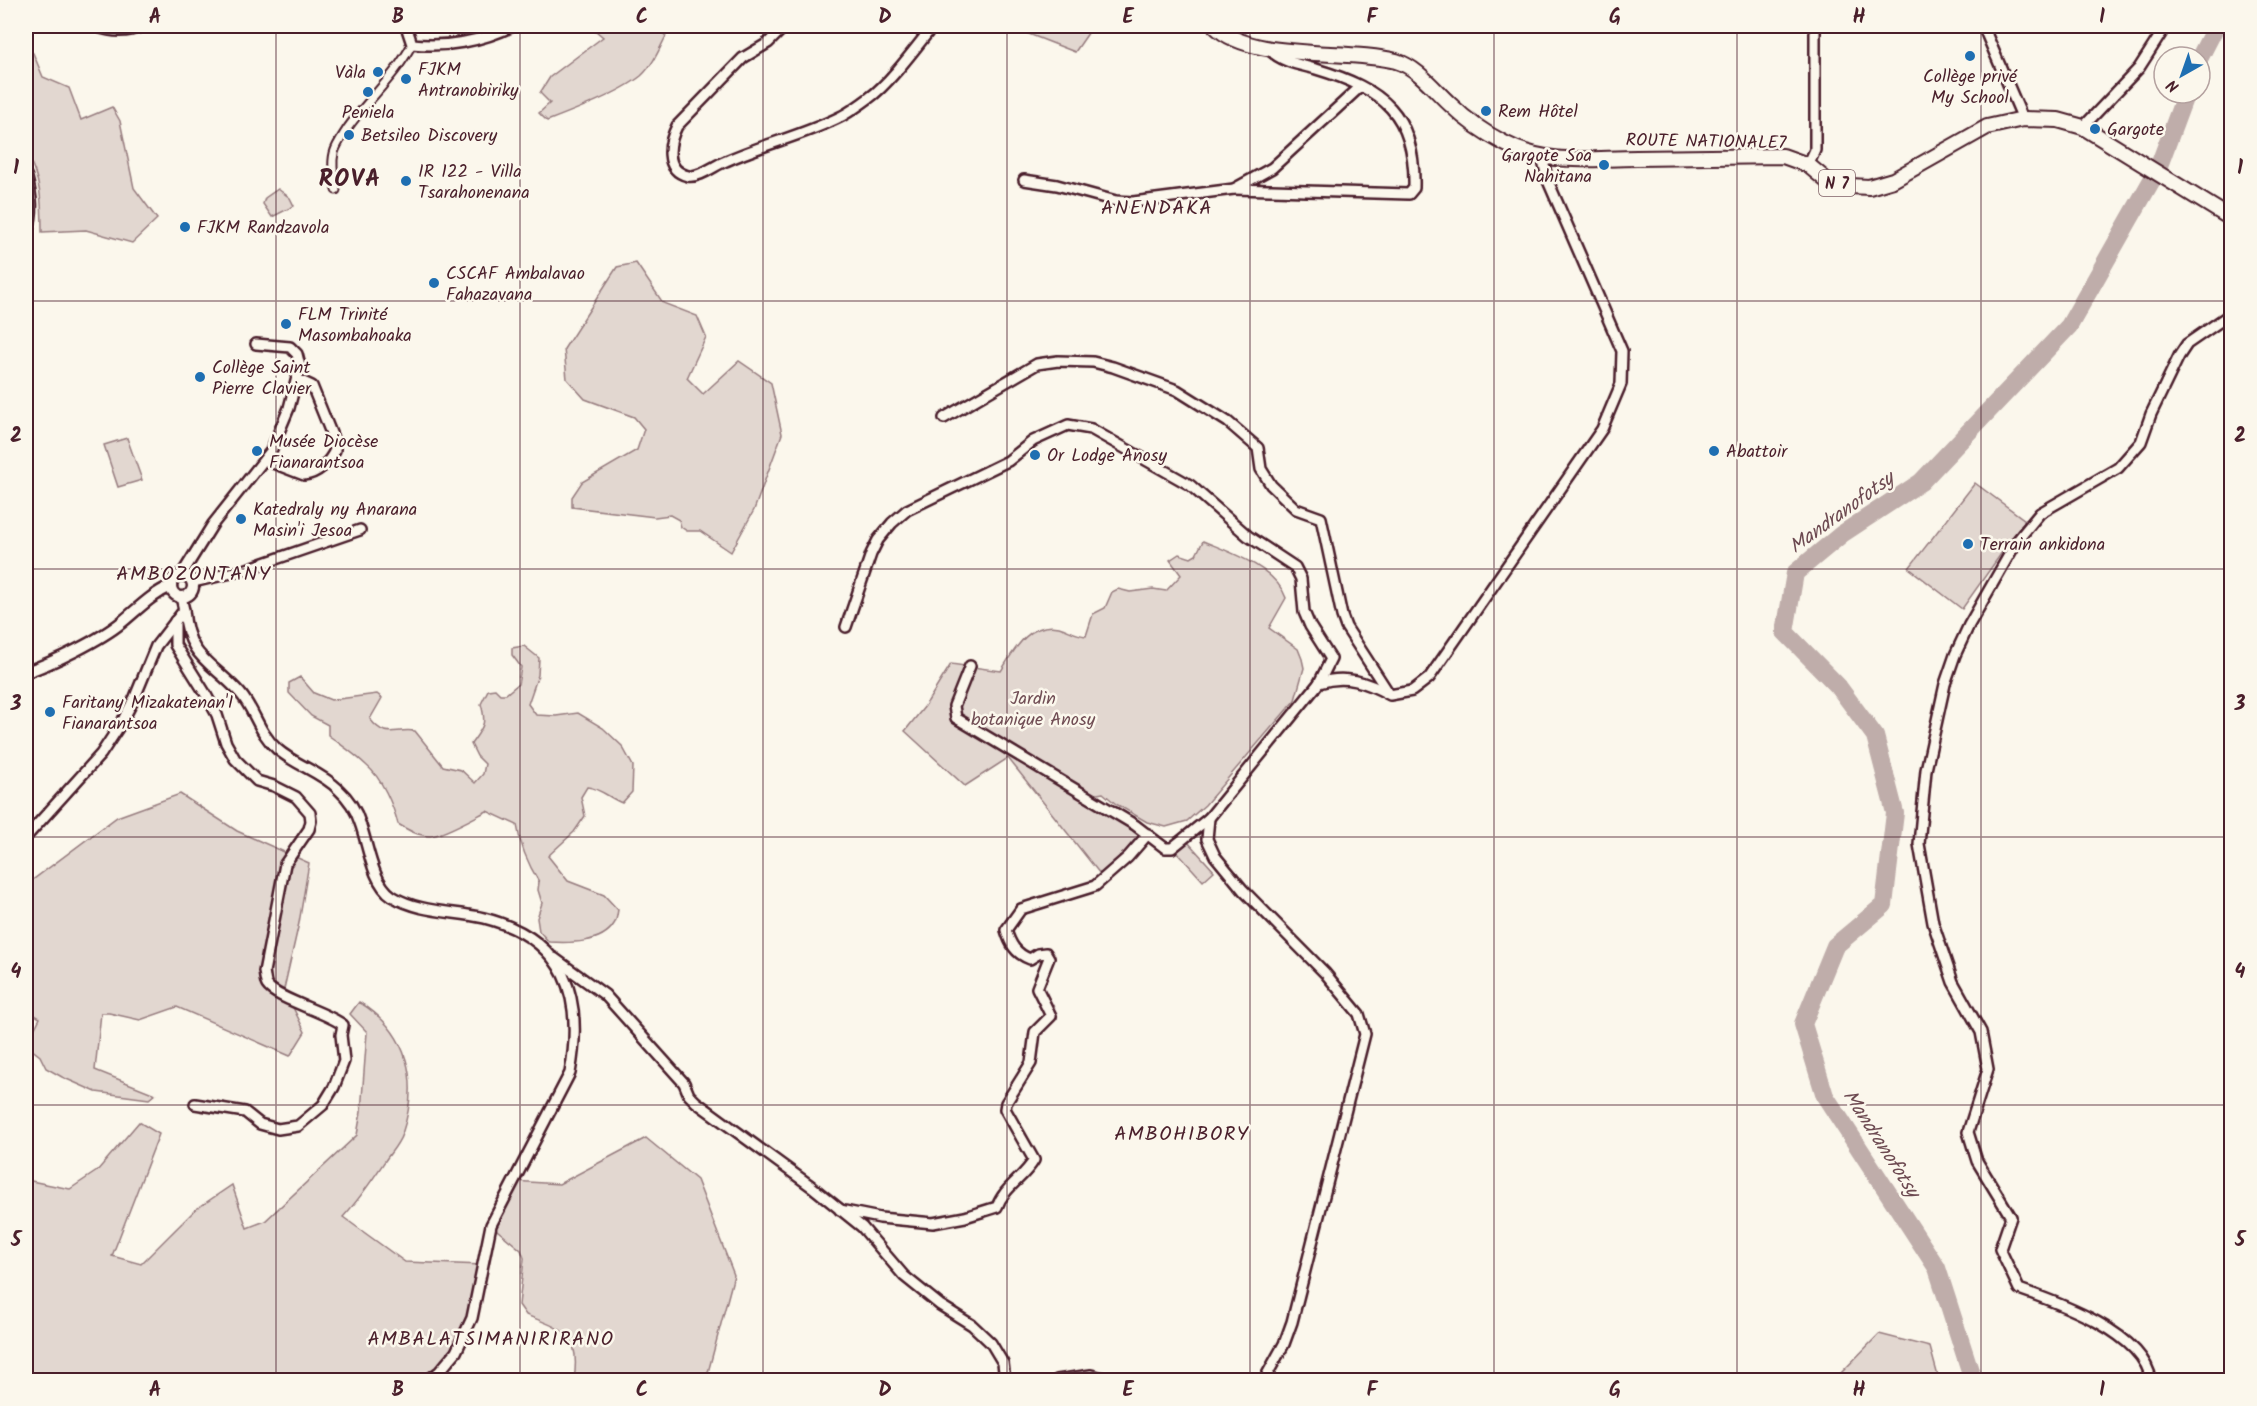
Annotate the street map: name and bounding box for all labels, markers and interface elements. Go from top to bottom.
text: A [149,2,161,34]
text: B [392,2,404,34]
text: C [636,2,648,34]
text: D [878,2,892,34]
text: E [1122,2,1134,34]
text: F [1367,2,1379,34]
text: G [1609,2,1621,34]
text: H [1852,2,1866,34]
text: I [2099,2,2105,34]
north arrow [2152,45,2212,105]
marker: Collège privé My School [1963,49,1977,63]
place label: FJKM Antranobiriky [418,56,519,106]
place label: Vàla [335,59,366,88]
place label: Collège privé My School [1923,63,2018,113]
marker: Vàla [371,65,385,79]
marker: FJKM Antranobiriky [399,72,413,86]
text: N [2161,73,2185,98]
marker: Peniela [361,85,375,99]
place label: Rem Hôtel [1498,98,1578,127]
place label: Peniela [342,99,394,128]
marker: Rem Hôtel [1479,104,1493,118]
place label: Gargote [2107,116,2164,145]
place label: Betsileo Discovery [361,122,498,151]
marker: Gargote [2088,122,2102,136]
street label: ROUTE NATIONALE7 [1625,127,1787,158]
marker: Betsileo Discovery [342,128,356,142]
place label: Gargote Soa Nahitana [1501,142,1592,192]
text: 1 [13,153,19,185]
text: 1 [2237,153,2243,185]
place label: IR 122 - Villa Tsarahonenana [418,158,530,208]
marker: Gargote Soa Nahitana [1597,158,1611,172]
district label: ROVA [318,160,382,199]
road number: N 7 [1819,170,1855,196]
marker: IR 122 - Villa Tsarahonenana [399,174,413,188]
district label: ANENDAKA [1101,193,1213,225]
place label: FJKM Randzavola [197,214,329,243]
marker: FJKM Randzavola [178,220,192,234]
place label: CSCAF Ambalavao Fahazavana [446,260,585,310]
marker: CSCAF Ambalavao Fahazavana [427,276,441,290]
place label: FLM Trinité Masombahoaka [298,301,412,351]
marker: FLM Trinité Masombahoaka [279,317,293,331]
place label: Collège Saint Pierre Clavier [212,354,312,404]
marker: Collège Saint Pierre Clavier [193,370,207,384]
text: 2 [10,421,22,453]
text: 2 [2234,421,2246,453]
place label: Musée Diocèse Fianarantsoa [269,428,378,478]
place label: Abattoir [1726,438,1788,467]
place label: Or Lodge Anosy [1047,442,1167,471]
marker: Musée Diocèse Fianarantsoa [250,444,264,458]
marker: Abattoir [1707,444,1721,458]
marker: Or Lodge Anosy [1028,448,1042,462]
water label: Mandranofotsy [1783,463,1904,563]
place label: Katedraly ny Anarana Masin'i Jesoa [253,496,417,546]
marker: Katedraly ny Anarana Masin'i Jesoa [234,512,248,526]
place label: Terrain ankidona [1980,531,2105,560]
marker: Terrain ankidona [1961,537,1975,551]
district label: AMBOZONTANY [116,559,272,591]
park label: Jardin botanique Anosy [971,685,1096,735]
text: 3 [10,689,22,721]
place label: Faritany Mizakatenan'I Fianarantsoa [62,689,233,739]
text: 3 [2234,689,2246,721]
marker: Faritany Mizakatenan'I Fianarantsoa [43,705,57,719]
text: 4 [11,957,22,989]
text: 4 [2235,957,2246,989]
water label: Mandranofotsy [1833,1083,1929,1207]
district label: AMBOHIBORY [1114,1119,1250,1151]
text: 5 [10,1225,23,1257]
text: 5 [2234,1225,2247,1257]
district label: AMBALATSIMANIRIRANO [367,1324,615,1356]
text: A [149,1375,161,1406]
text: B [392,1375,404,1406]
text: C [636,1375,648,1406]
text: D [878,1375,892,1406]
text: E [1122,1375,1134,1406]
text: F [1367,1375,1379,1406]
text: G [1609,1375,1621,1406]
text: H [1852,1375,1866,1406]
text: I [2099,1375,2105,1406]

